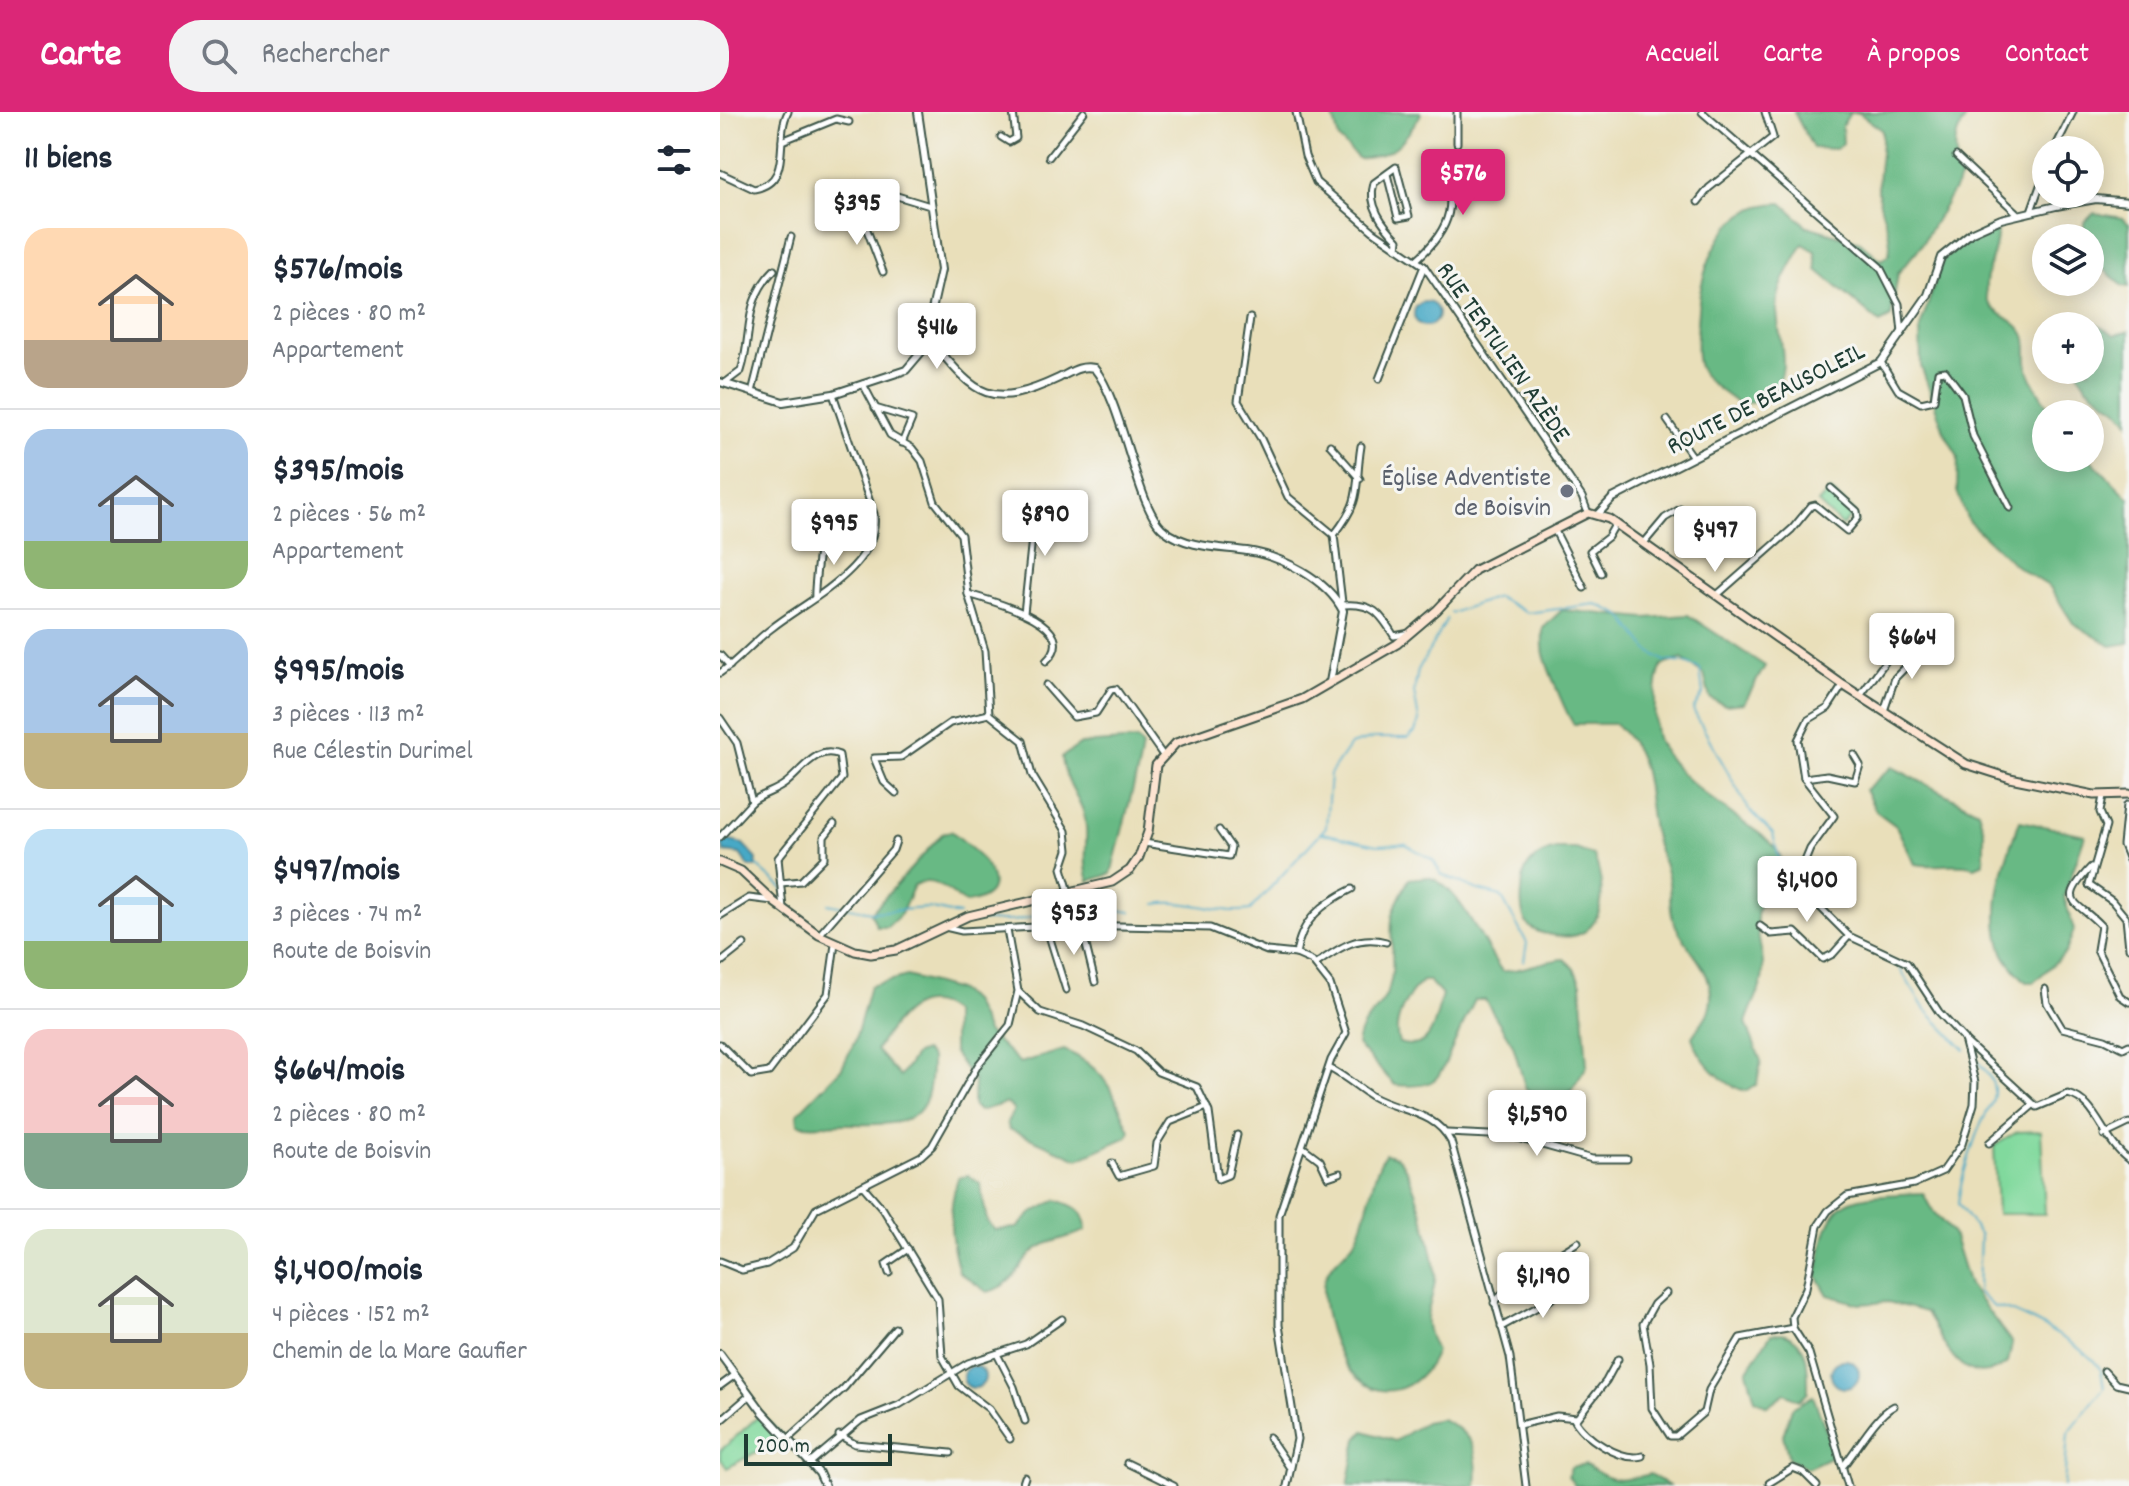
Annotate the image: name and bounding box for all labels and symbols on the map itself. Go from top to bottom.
pin: $576 [1416,149,1510,217]
pin: $395 [810,179,904,247]
street label: RUE TERTULIEN AZÈDE [1426,255,1578,451]
pin: $416 [890,303,984,371]
street label: ROUTE DE BEAUSOLEIL [1661,334,1872,466]
place label: Église Adventiste de Boisvin [1382,461,1551,528]
marker: Église Adventiste de Boisvin [1558,482,1576,500]
pin: $890 [998,490,1092,558]
pin: $995 [787,499,881,567]
pin: $497 [1668,506,1762,574]
pin: $664 [1865,613,1959,681]
pin: $1,400 [1742,856,1872,924]
pin: $953 [1027,889,1121,957]
pin: $1,590 [1472,1090,1602,1158]
pin: $1,190 [1478,1252,1608,1320]
scale bar [744,1430,892,1466]

